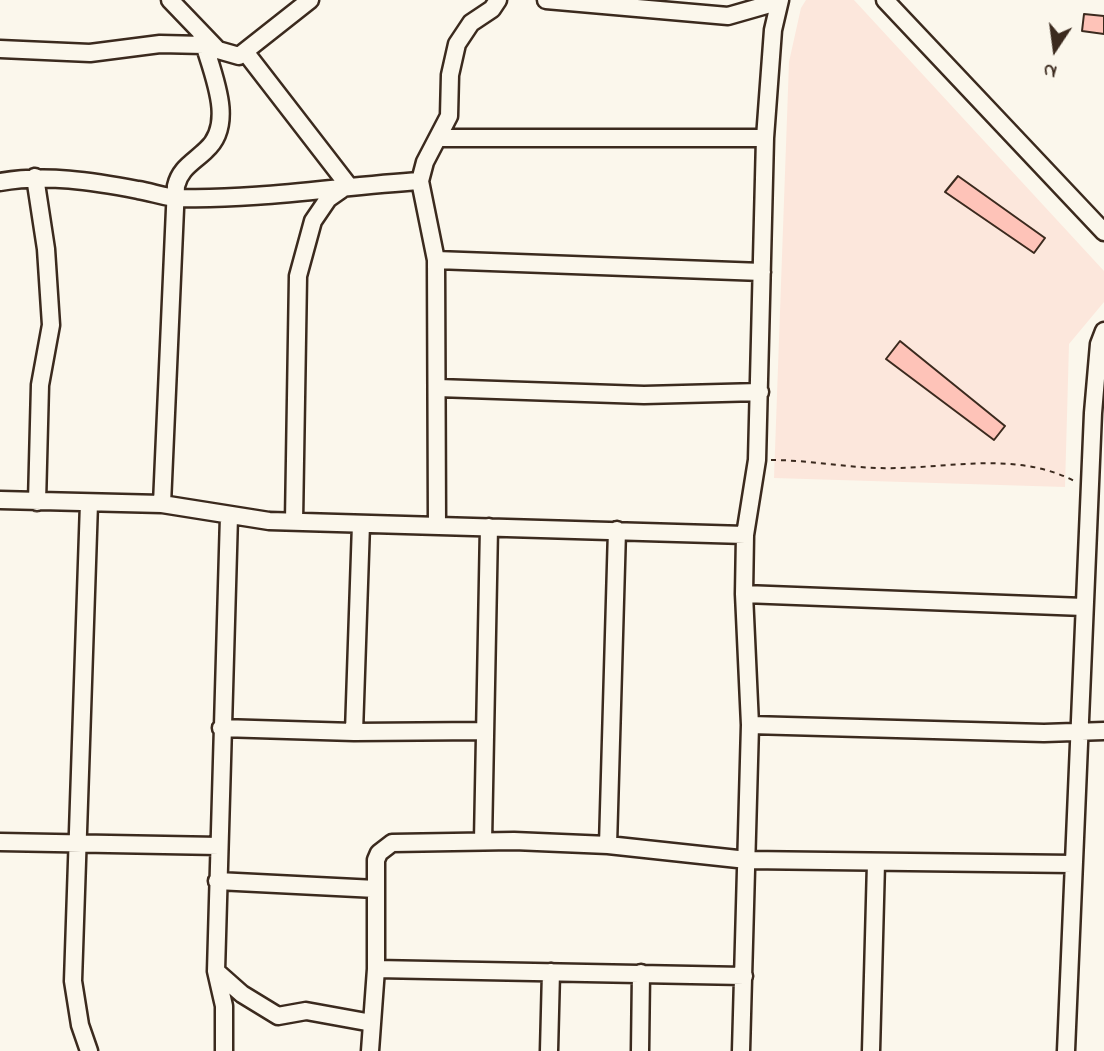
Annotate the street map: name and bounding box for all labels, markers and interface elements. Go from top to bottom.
north arrow [1020,14,1090,84]
text: N [1041,55,1059,85]

